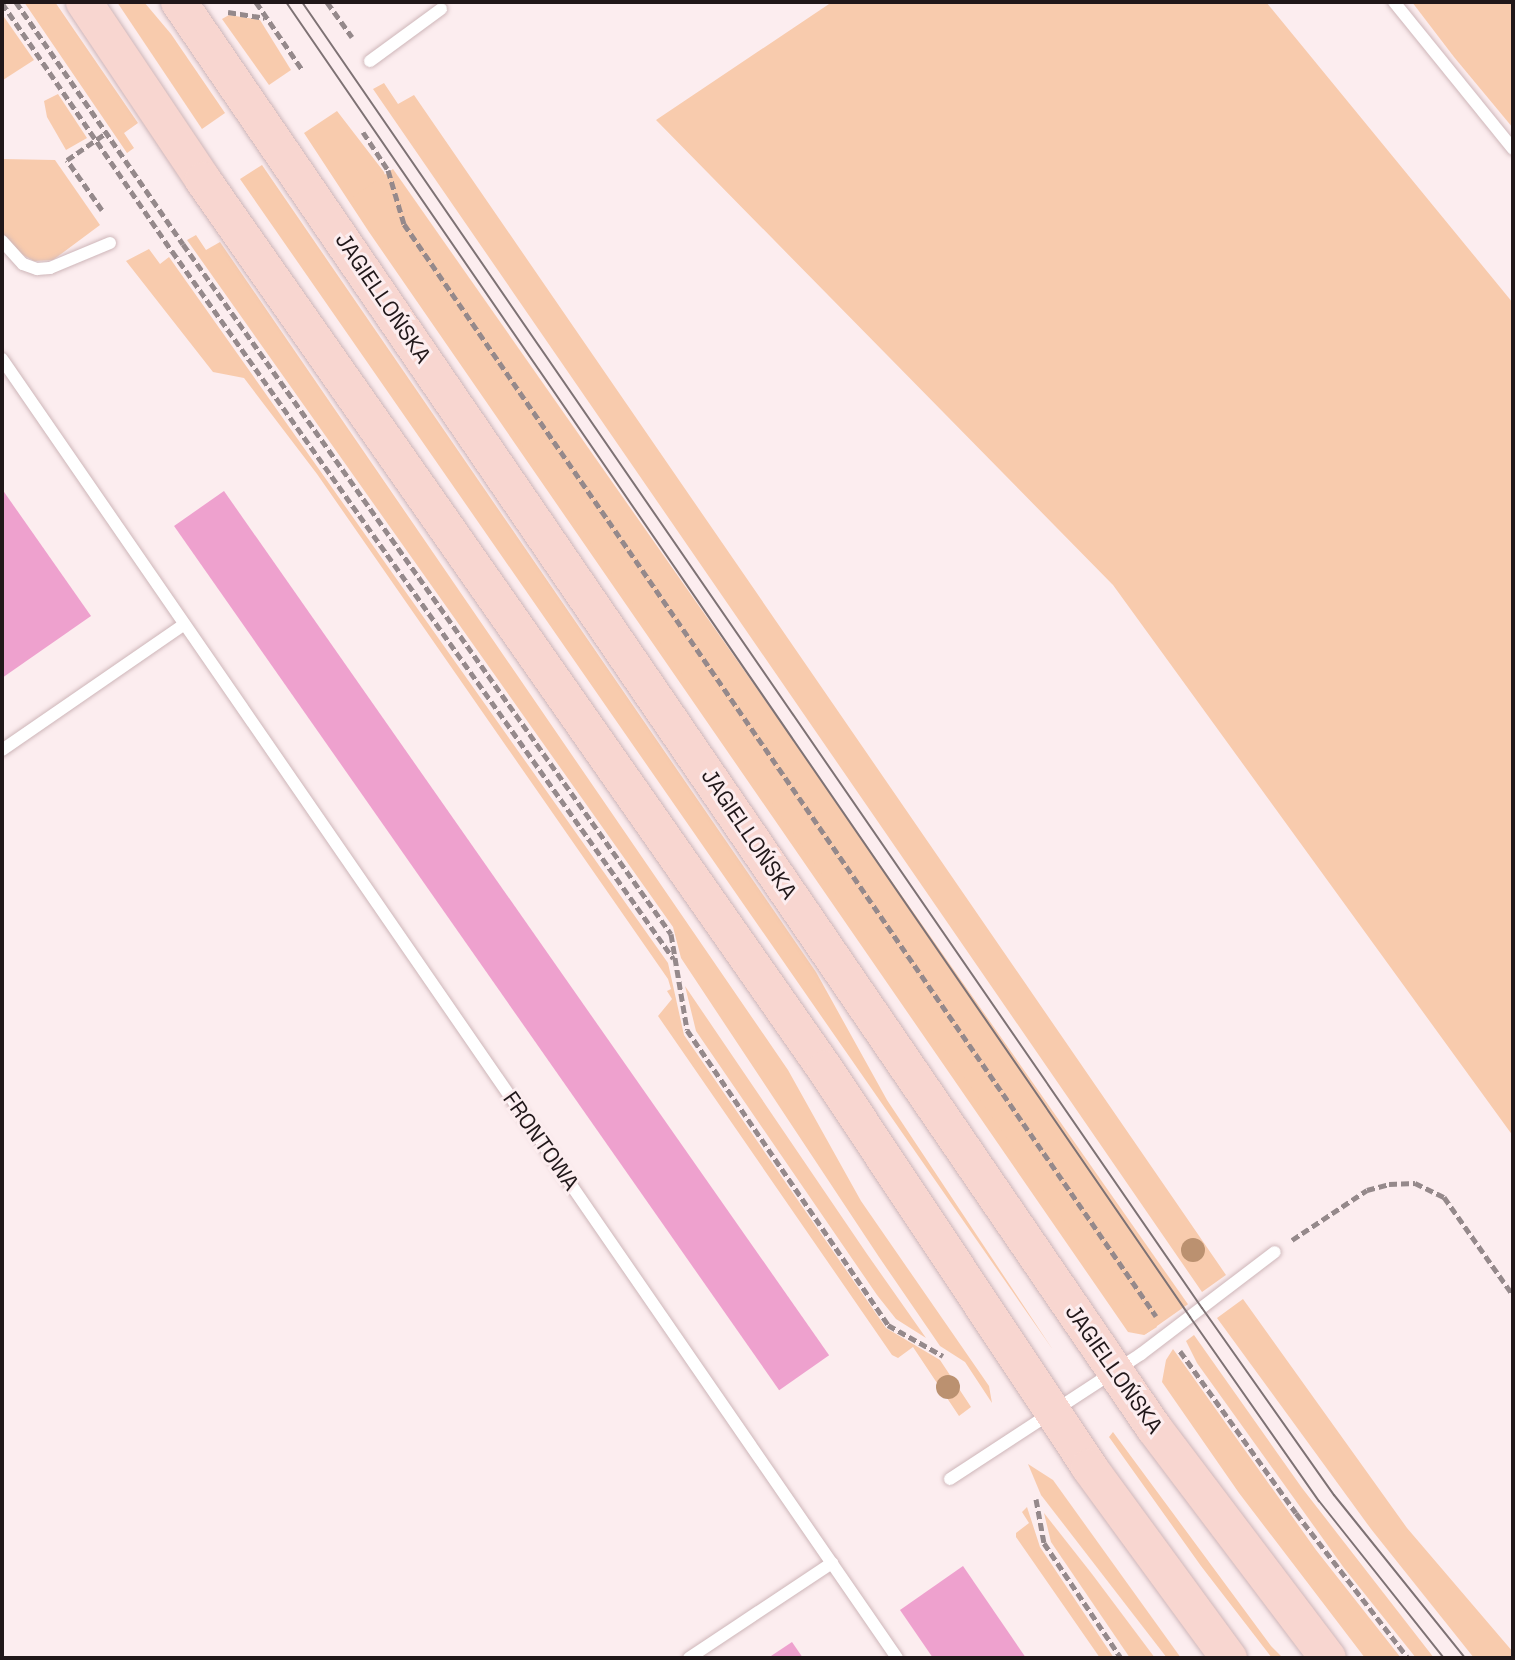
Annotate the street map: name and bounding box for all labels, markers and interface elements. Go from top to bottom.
street label: JAGIELLOŃSKA [330,228,436,368]
street label: JAGIELLOŃSKA [696,764,802,904]
street label: FRONTOWA [497,1087,585,1195]
street label: JAGIELLOŃSKA [1060,1299,1168,1439]

